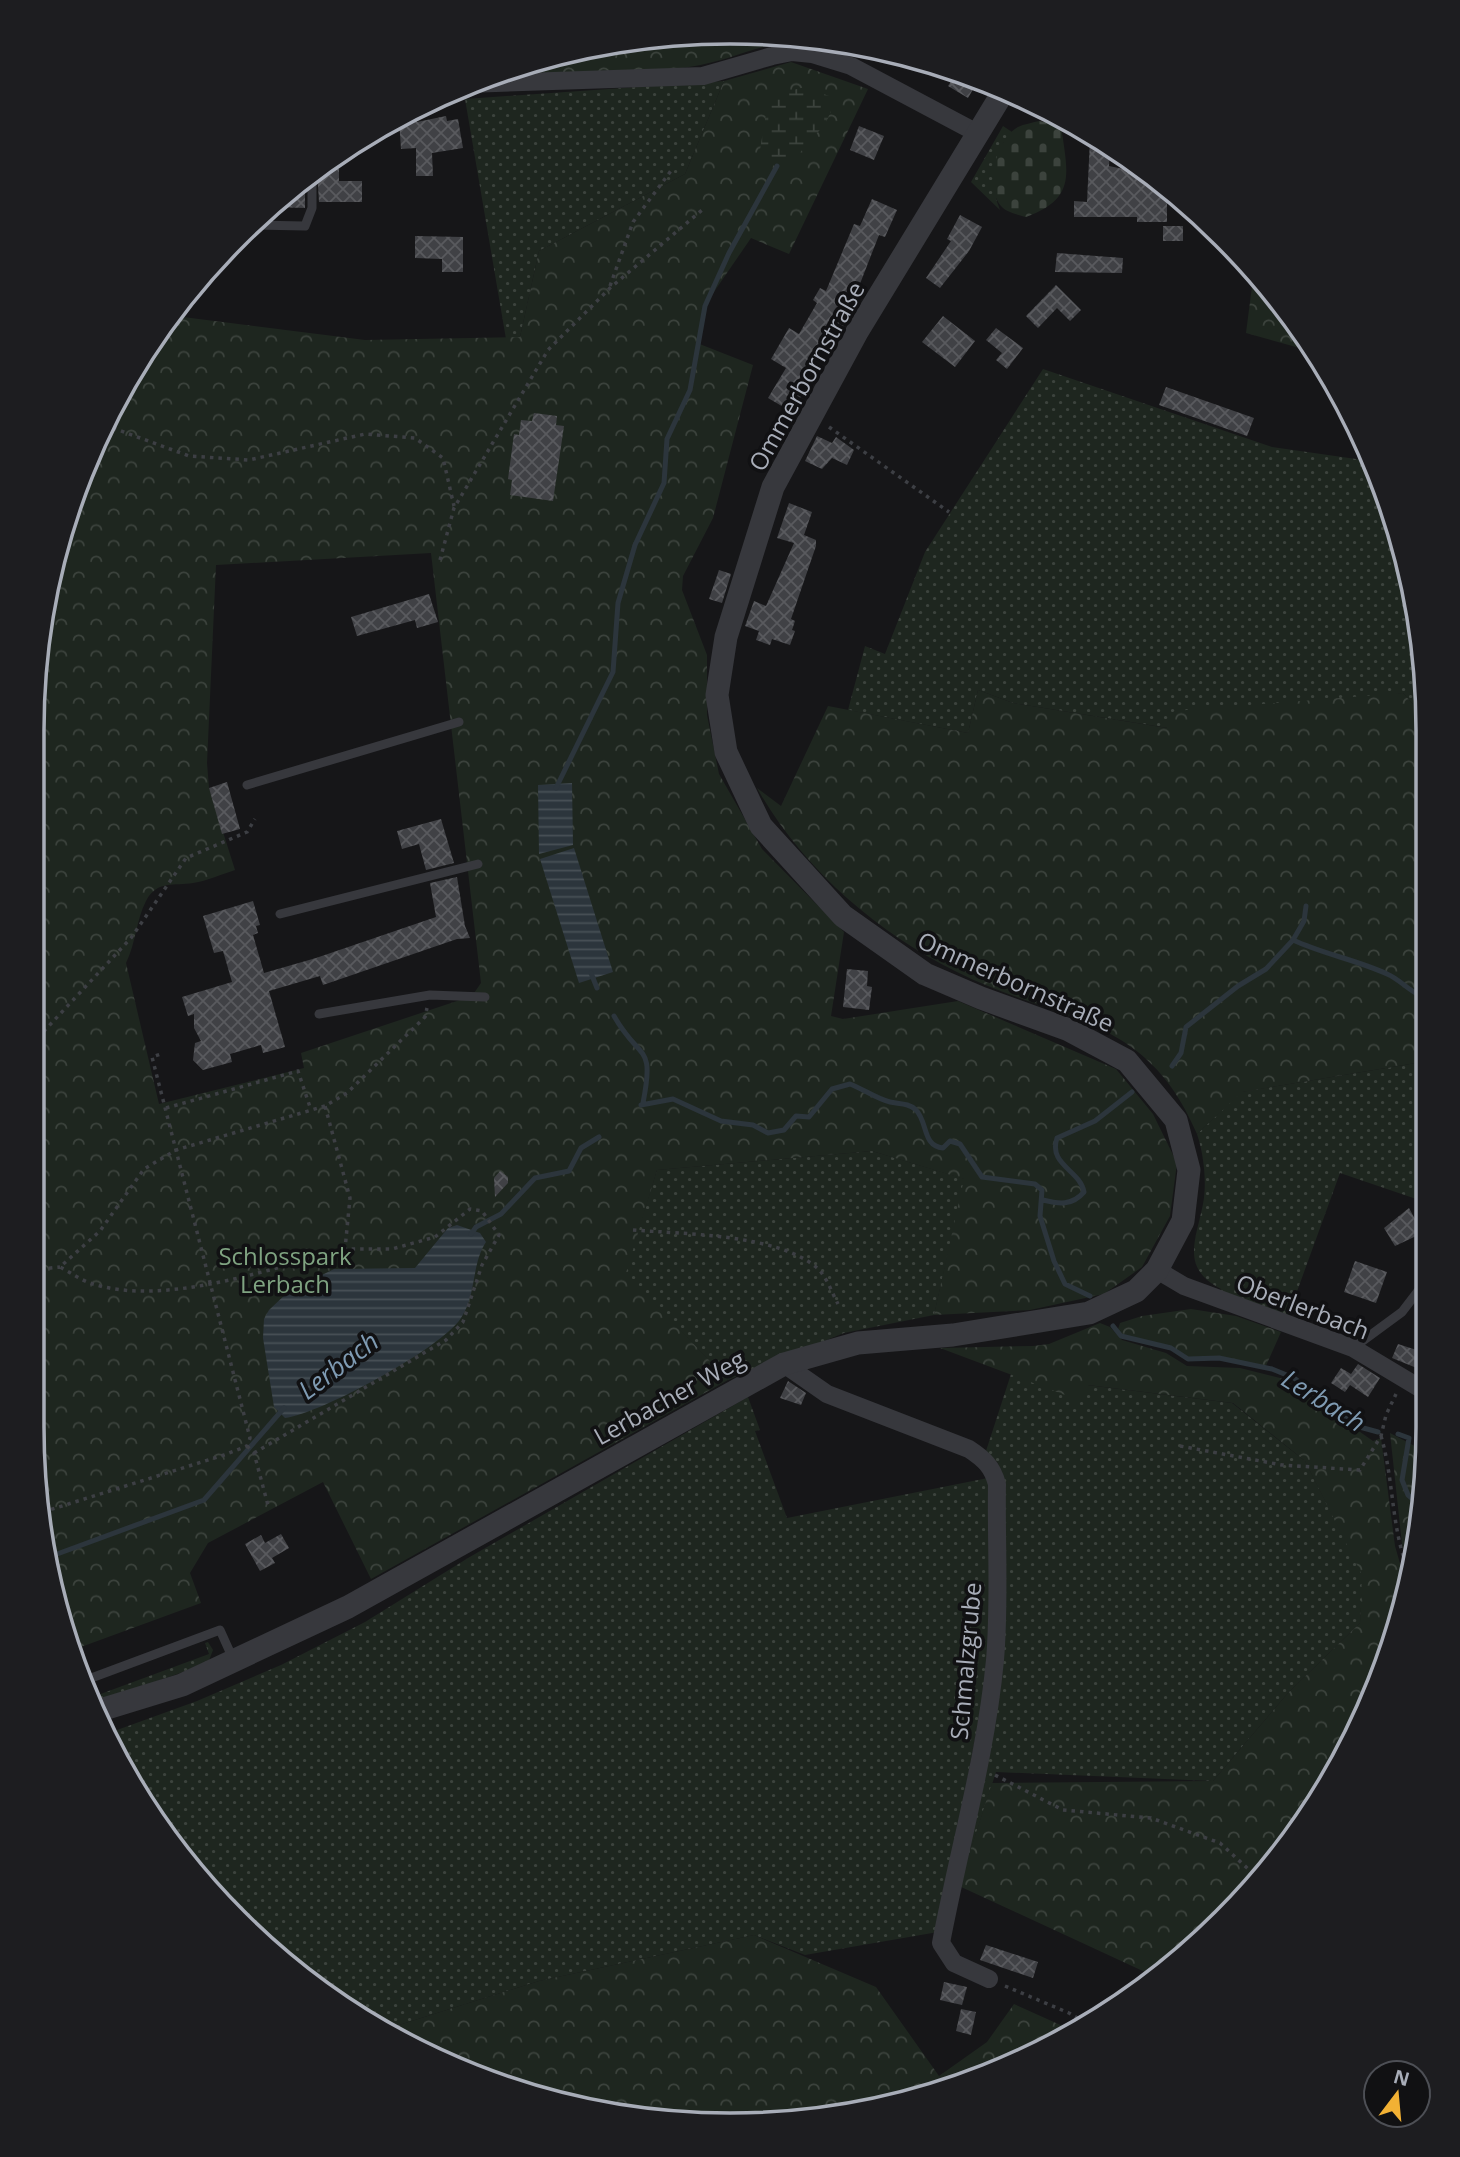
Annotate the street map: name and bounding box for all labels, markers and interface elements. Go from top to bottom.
street label: Ommerbornstraße [740,275,872,477]
street label: Ommerbornstraße [913,923,1119,1039]
park label: Schlosspark Lerbach [218,1239,352,1300]
street label: Oberlerbach [1232,1265,1374,1347]
water label: Lerbach [290,1323,386,1407]
street label: Lerbacher Weg [587,1342,751,1452]
water label: Lerbach [1275,1360,1373,1440]
street label: Schmalzgrube [942,1581,988,1741]
north arrow [1362,2059,1432,2129]
text: N [1391,2063,1413,2092]

